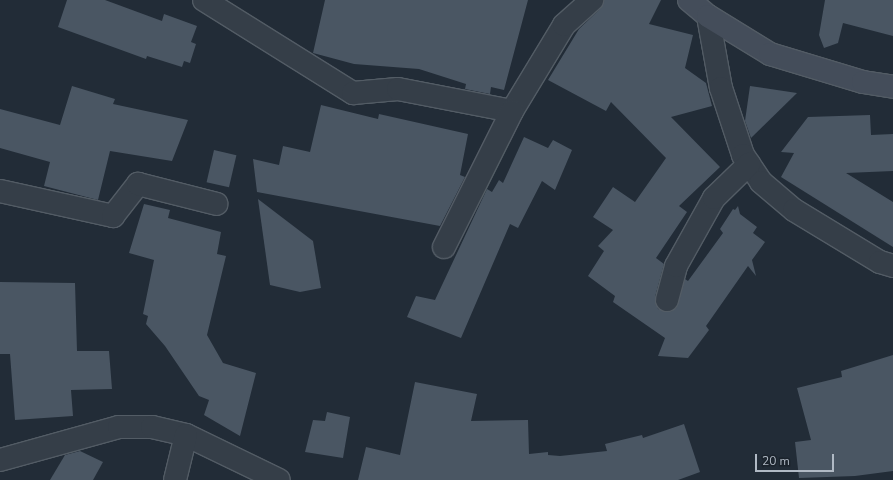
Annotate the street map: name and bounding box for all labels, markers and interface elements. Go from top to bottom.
scale bar [757,446,836,472]
text: 20 m [762,453,790,469]

